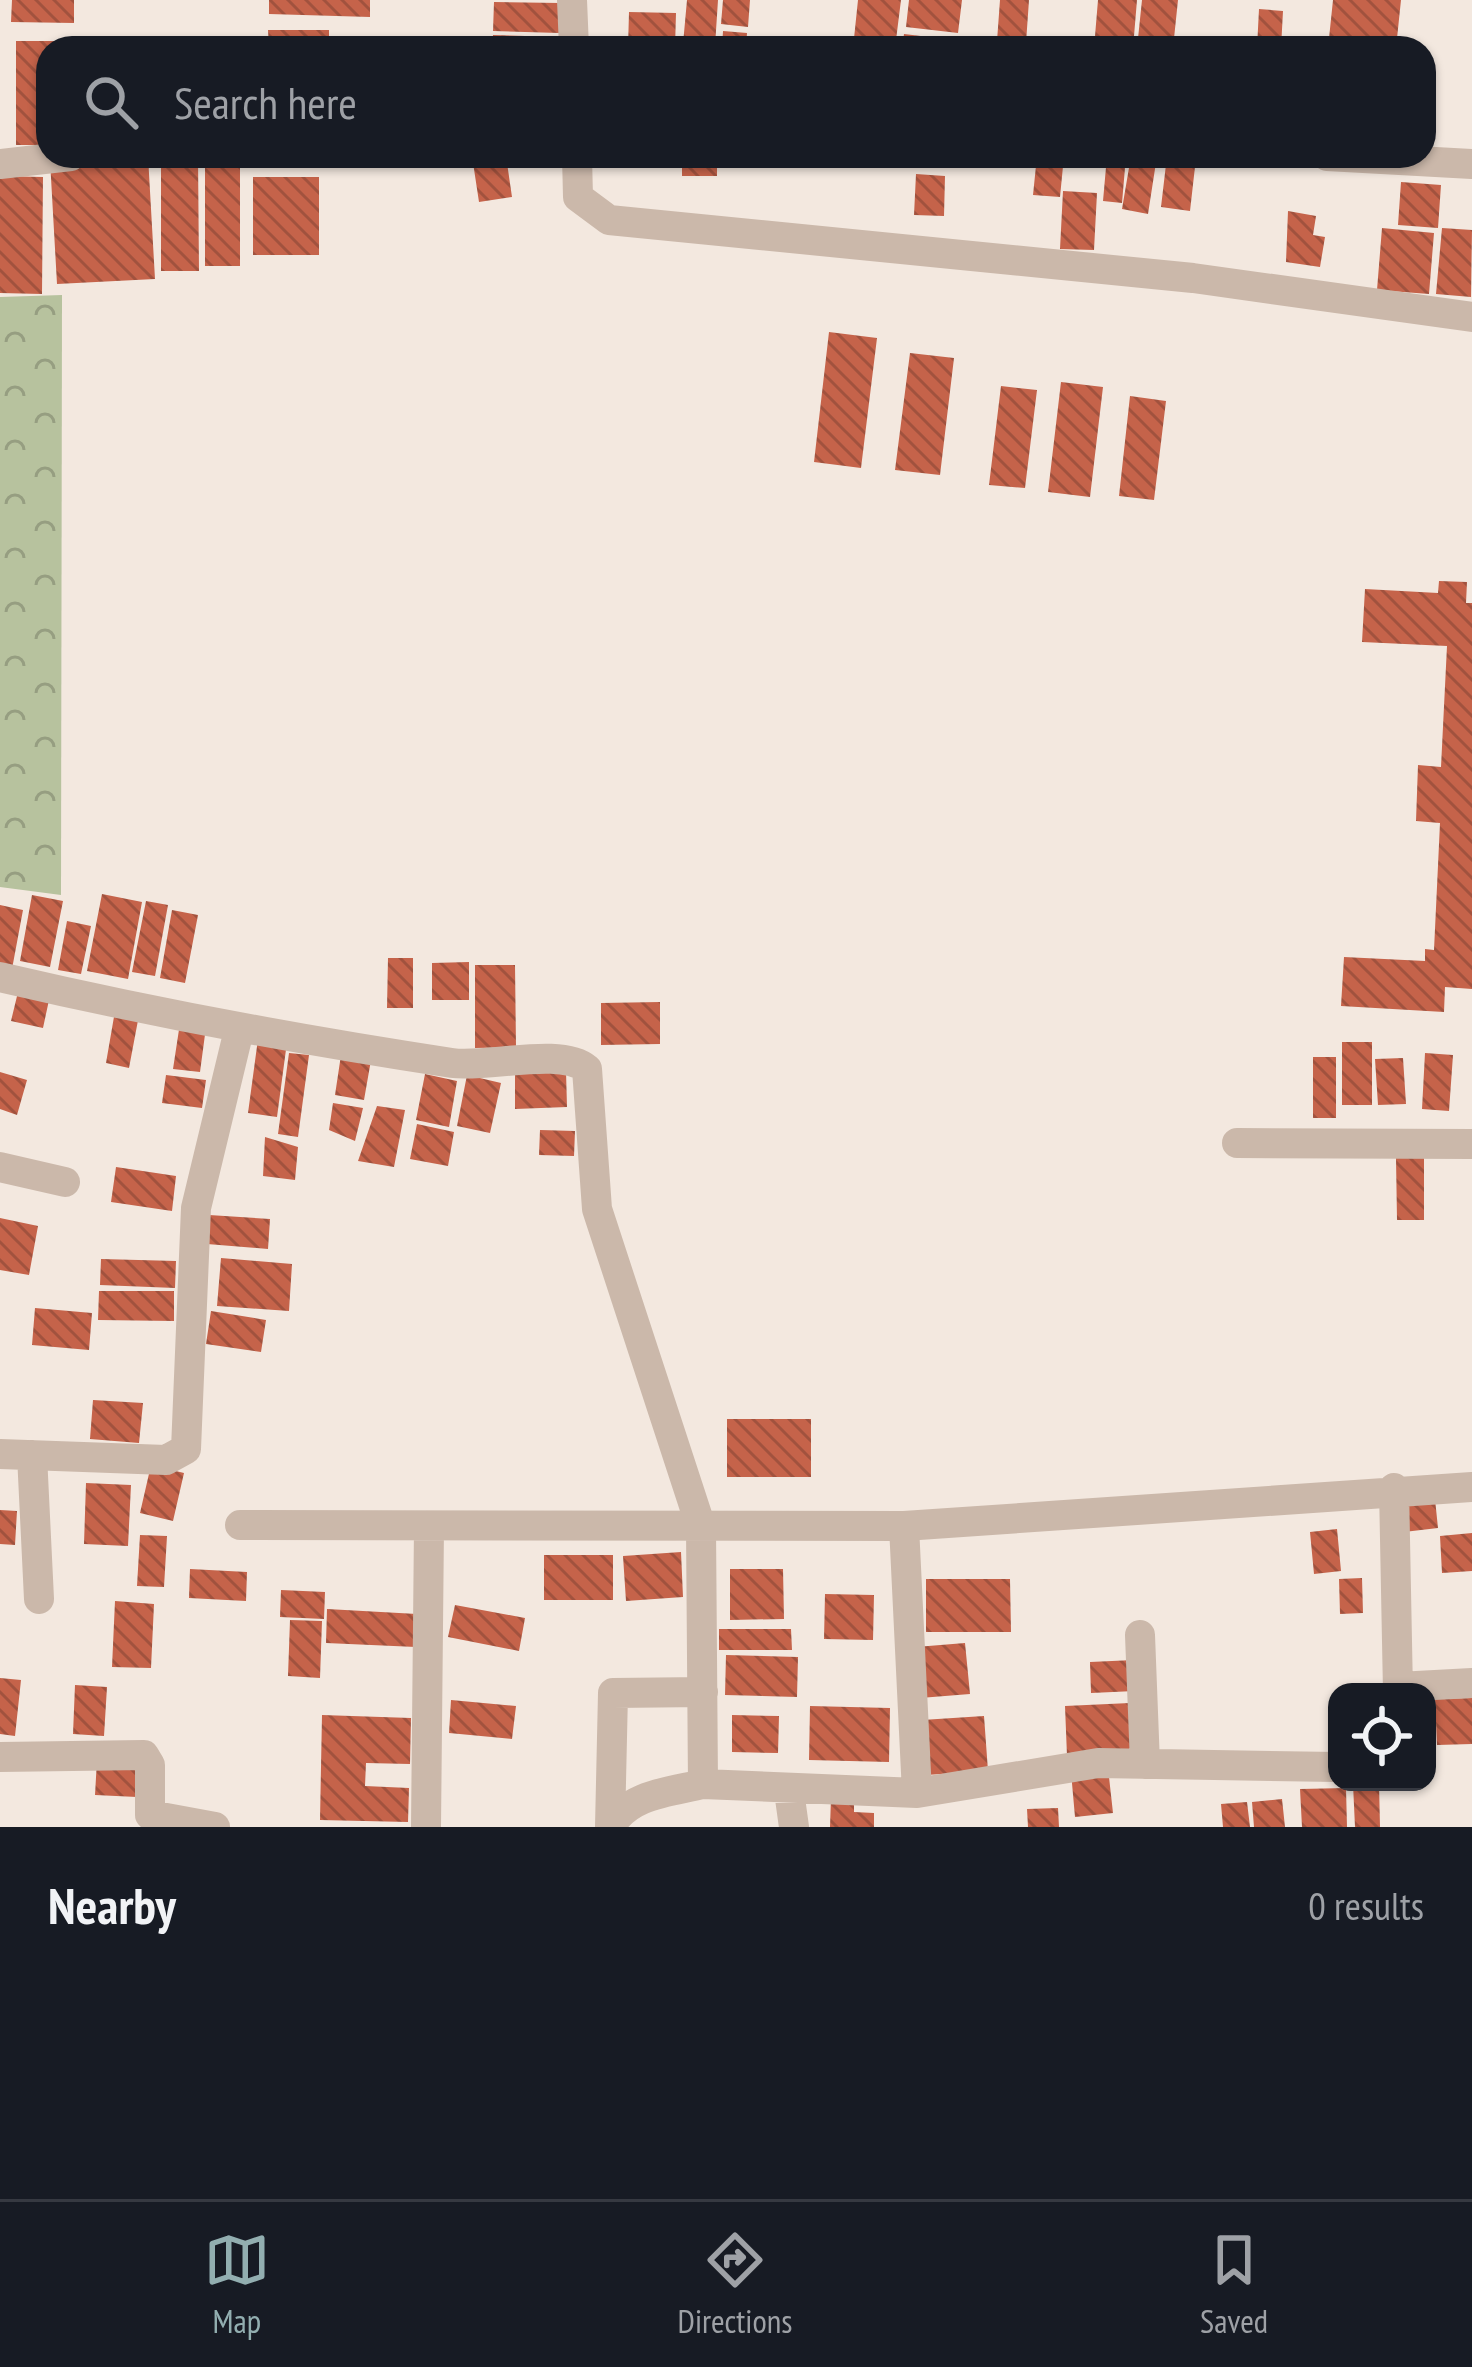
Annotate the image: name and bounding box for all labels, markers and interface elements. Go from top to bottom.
search box [36,36,1436,168]
icon: search [78,69,144,135]
text: Search here [174,73,357,131]
map controls [1328,1683,1436,1791]
button: locate [1328,1683,1436,1791]
text: Nearby [48,1872,176,1938]
text: 0 results [1308,1880,1424,1931]
tab: Map [204,2227,270,2342]
tab: Directions [678,2227,792,2342]
tab: Saved [1200,2227,1268,2342]

